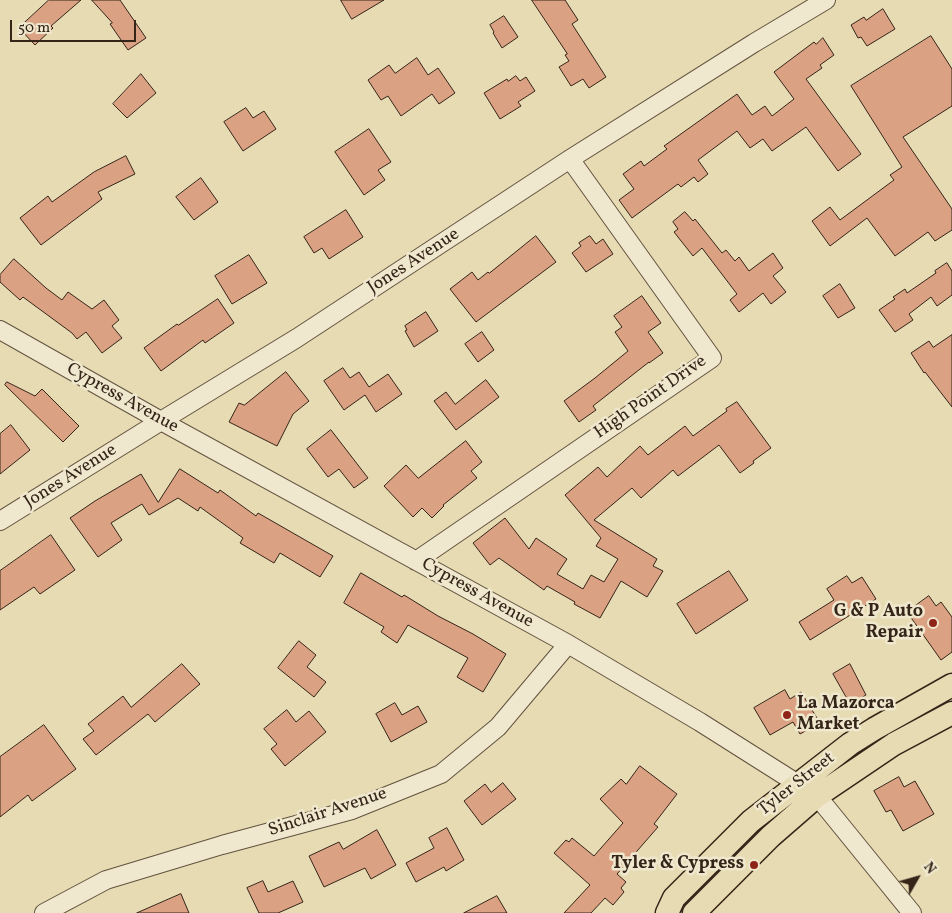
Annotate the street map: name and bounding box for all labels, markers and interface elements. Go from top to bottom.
scale bar [12,10,139,42]
text: 50 m [18,18,50,39]
street label: Jones Avenue [364,224,464,300]
street label: High Point Drive [591,351,711,445]
street label: Cypress Avenue [62,359,182,439]
street label: Jones Avenue [21,440,121,514]
street label: Cypress Avenue [417,554,537,634]
place label: G & P Auto Repair [834,602,923,644]
marker: G & P Auto Repair [927,617,939,629]
place label: La Mazorca Market [797,694,895,736]
marker: La Mazorca Market [781,709,793,721]
street label: Tyler Street [754,748,840,822]
street label: Sinclair Avenue [266,784,390,842]
north arrow [892,853,942,903]
place label: Tyler & Cypress [611,854,744,876]
marker: Tyler & Cypress [748,859,760,871]
text: N [919,859,940,878]

